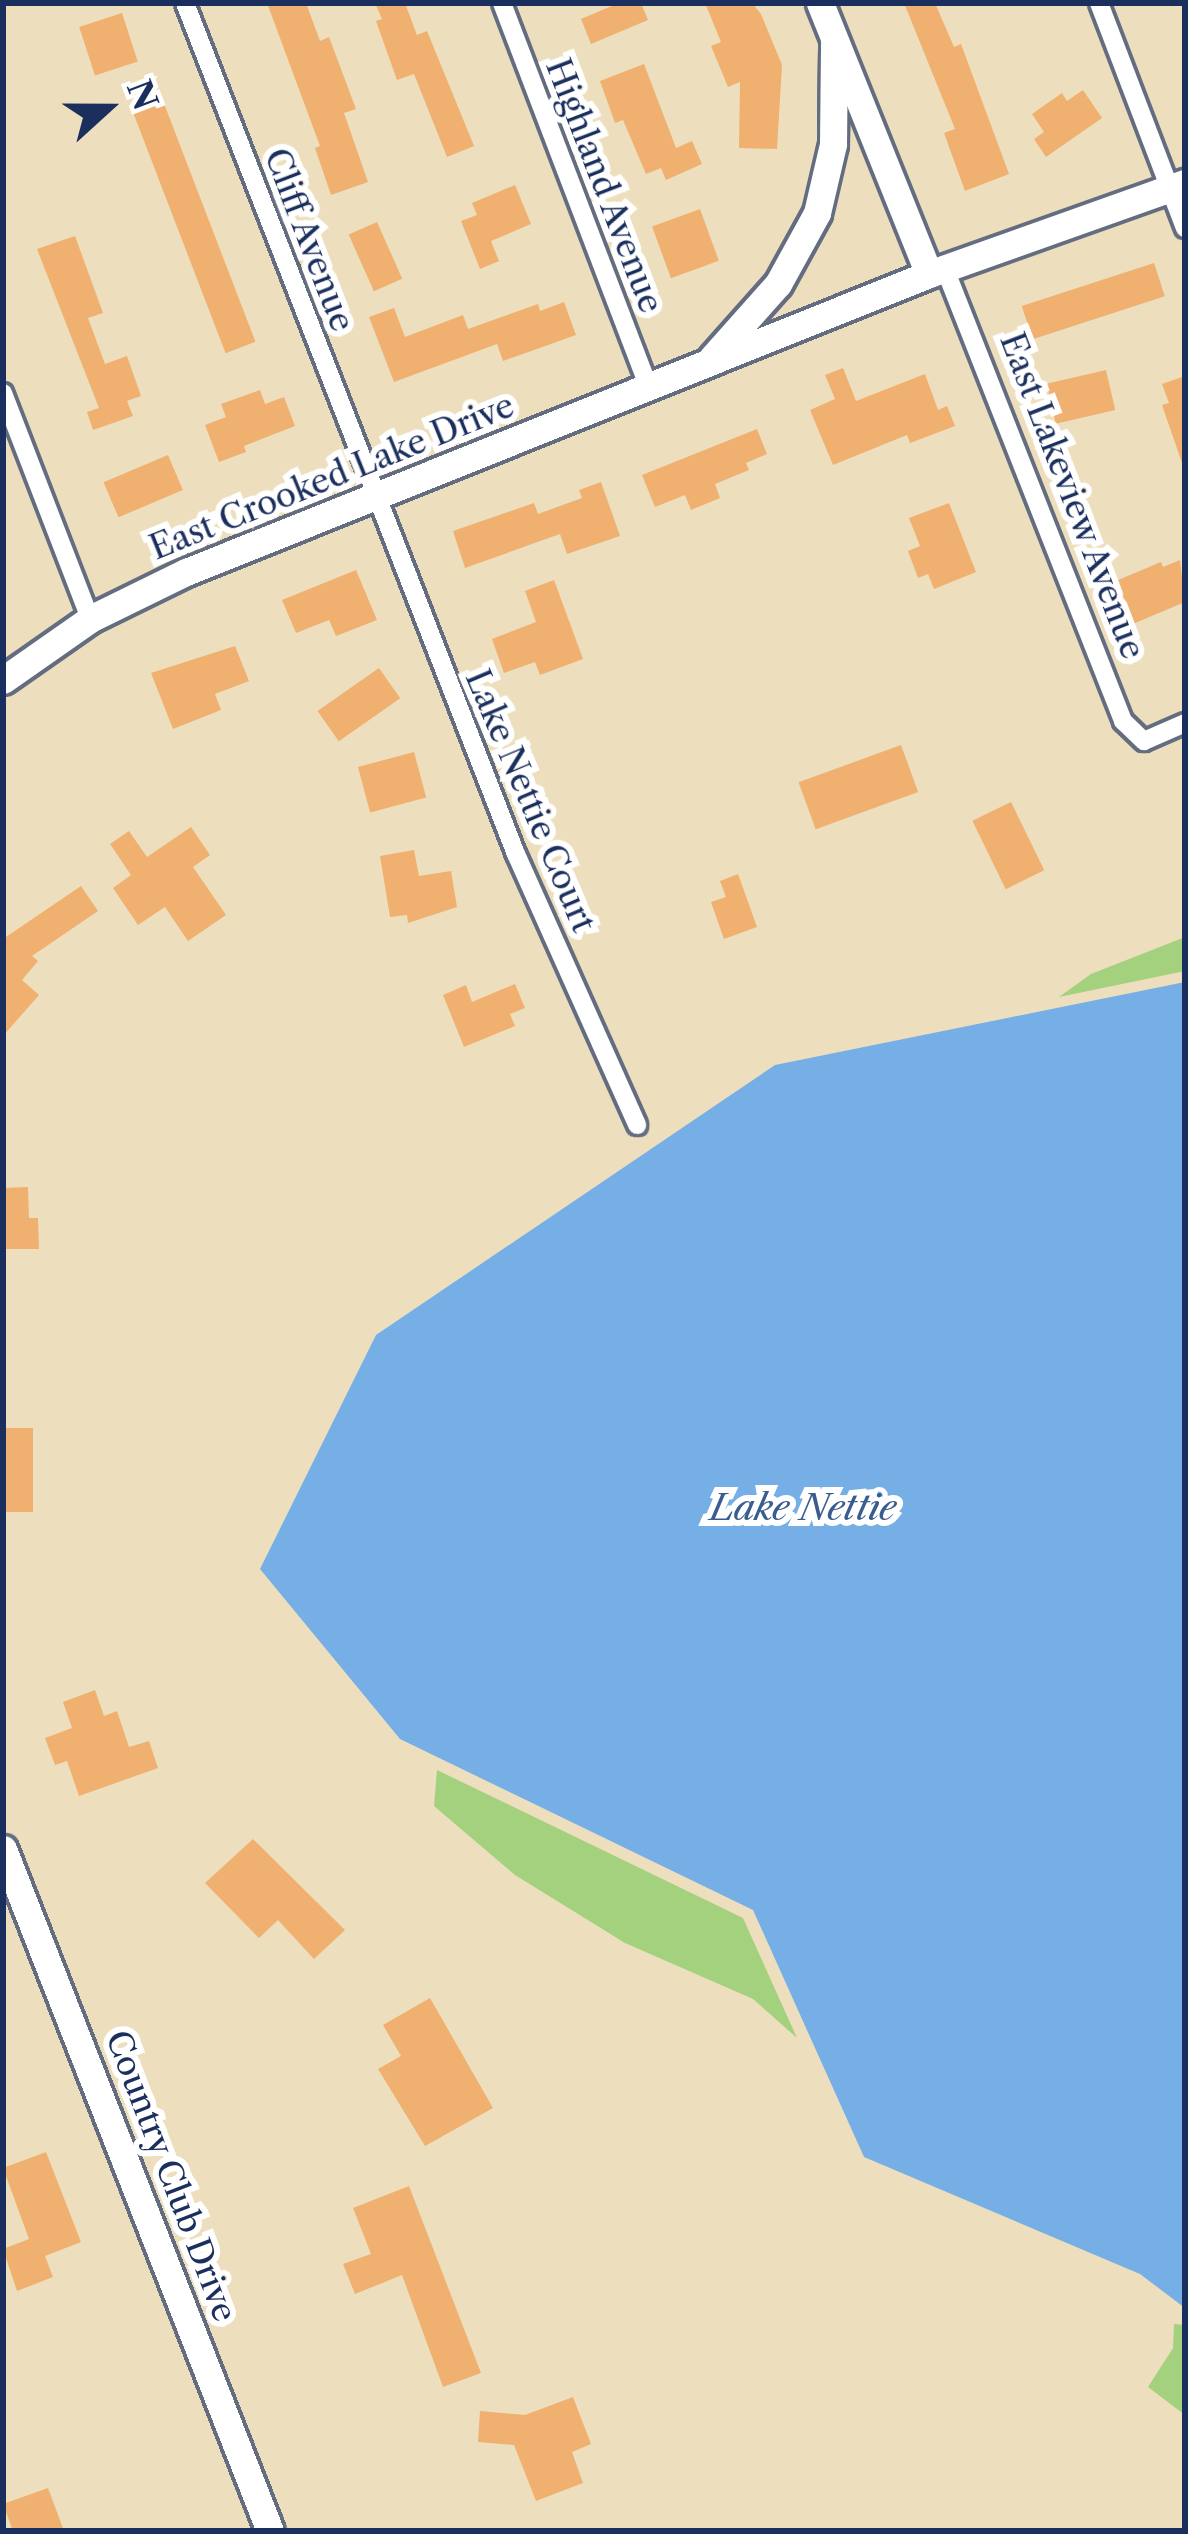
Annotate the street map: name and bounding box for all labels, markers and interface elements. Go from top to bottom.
north arrow [48,48,168,168]
street label: Highland Avenue [537,53,671,319]
text: N [118,74,166,116]
street label: Cliff Avenue [256,142,362,338]
street label: East Lakeview Avenue [991,326,1153,666]
street label: East Crooked Lake Drive [144,386,520,568]
street label: Lake Nettie Court [457,664,603,938]
water label: Lake Nettie [710,1486,896,1530]
street label: Country Club Drive [97,2024,245,2328]

